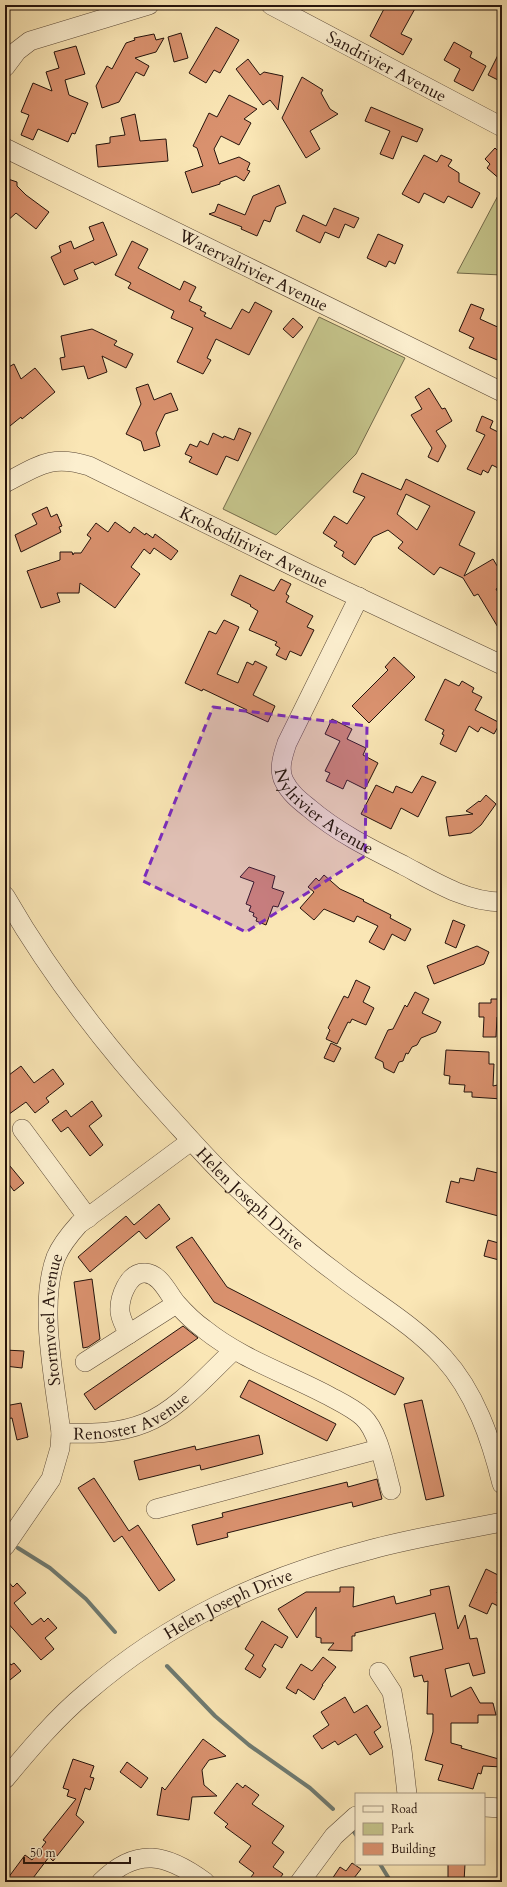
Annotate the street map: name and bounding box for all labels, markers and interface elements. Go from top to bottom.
street label: Sandrivier Avenue [323,25,451,107]
street label: Watervalrivier Avenue [174,223,332,316]
street label: Krokodilrivier Avenue [176,501,332,593]
street label: Nylrivier Avenue [269,766,378,860]
street label: Helen Joseph Drive [191,1142,310,1255]
street label: Stormvoel Avenue [36,1250,68,1387]
street label: Renoster Avenue [73,1387,194,1445]
street label: Helen Joseph Drive [159,1563,296,1644]
legend [355,1793,485,1865]
text: Road [391,1801,418,1817]
text: Park [391,1821,415,1837]
scale bar [24,1839,130,1865]
text: Building [391,1841,436,1857]
text: 50 m [30,1845,57,1861]

